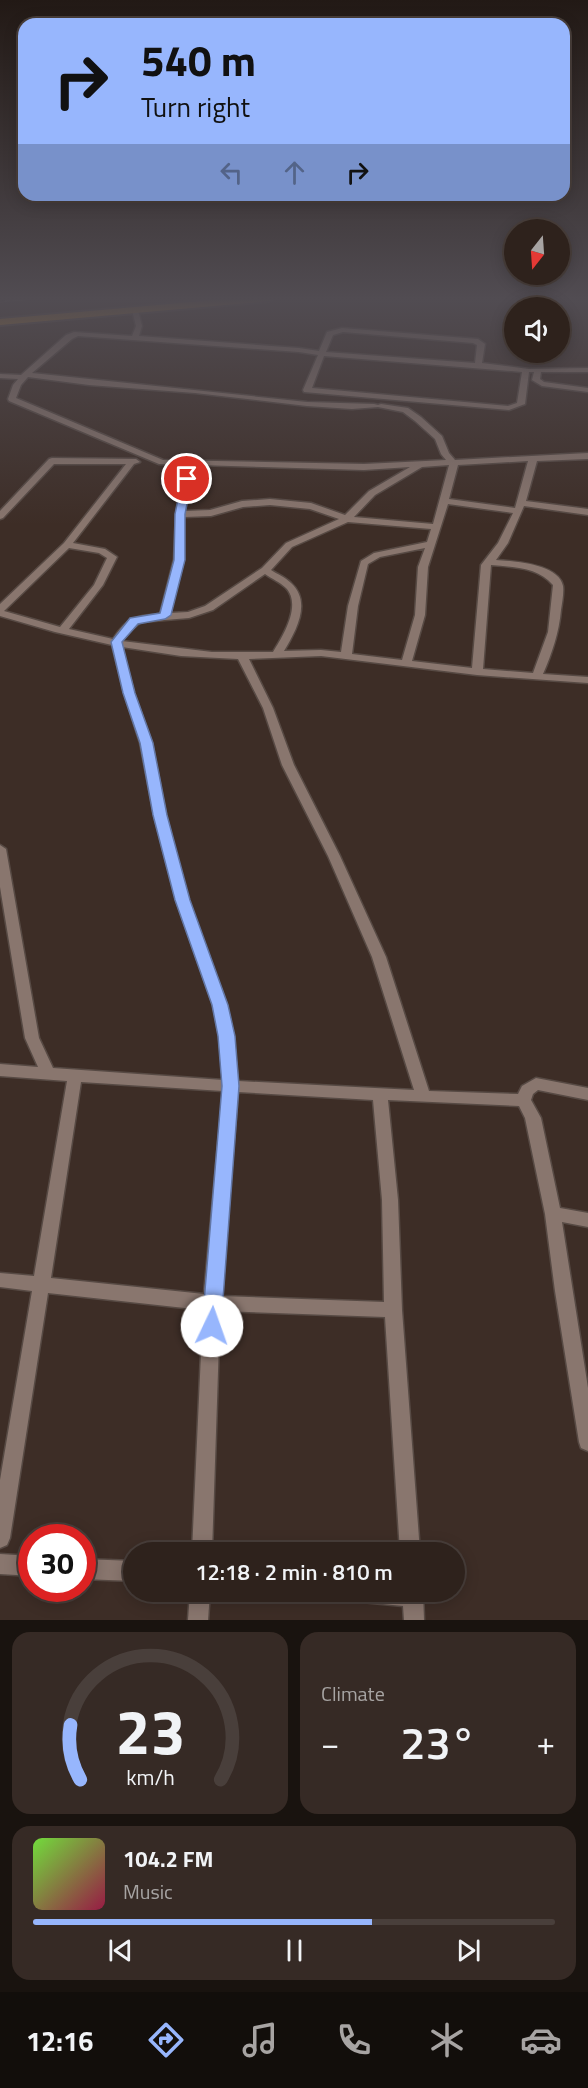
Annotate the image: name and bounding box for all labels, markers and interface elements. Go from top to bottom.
text: 540 m [141,28,256,92]
icon: right [42,42,120,120]
text: Turn right [141,86,250,127]
icon: left [215,156,248,189]
icon: ahead [278,156,311,189]
icon: right [341,156,374,189]
north arrow [504,219,570,285]
map controls [504,219,570,363]
button: sound [504,297,570,363]
pin [161,453,212,504]
icon: arrive [170,462,203,495]
position arrow [180,1294,244,1358]
speed limit sign: 30 [18,1524,96,1602]
text: 12:18 · 2 min · 810 m [195,1555,393,1589]
text: Climate [321,1678,385,1709]
text: 23 [115,1683,185,1778]
text: 23° [400,1708,476,1776]
text: − [321,1718,339,1768]
text: + [537,1718,555,1768]
text: km/h [126,1761,174,1793]
text: 104.2 FM [123,1842,213,1876]
text: Music [123,1876,173,1907]
icon: previous [104,1934,137,1967]
icon: pause [278,1934,311,1967]
icon: next [452,1934,485,1967]
icon: directions [145,2019,187,2061]
icon: music [239,2019,281,2061]
icon: phone [333,2019,375,2061]
icon: climate [426,2019,468,2061]
icon: car [520,2019,562,2061]
text: 12:16 [26,2020,93,2061]

